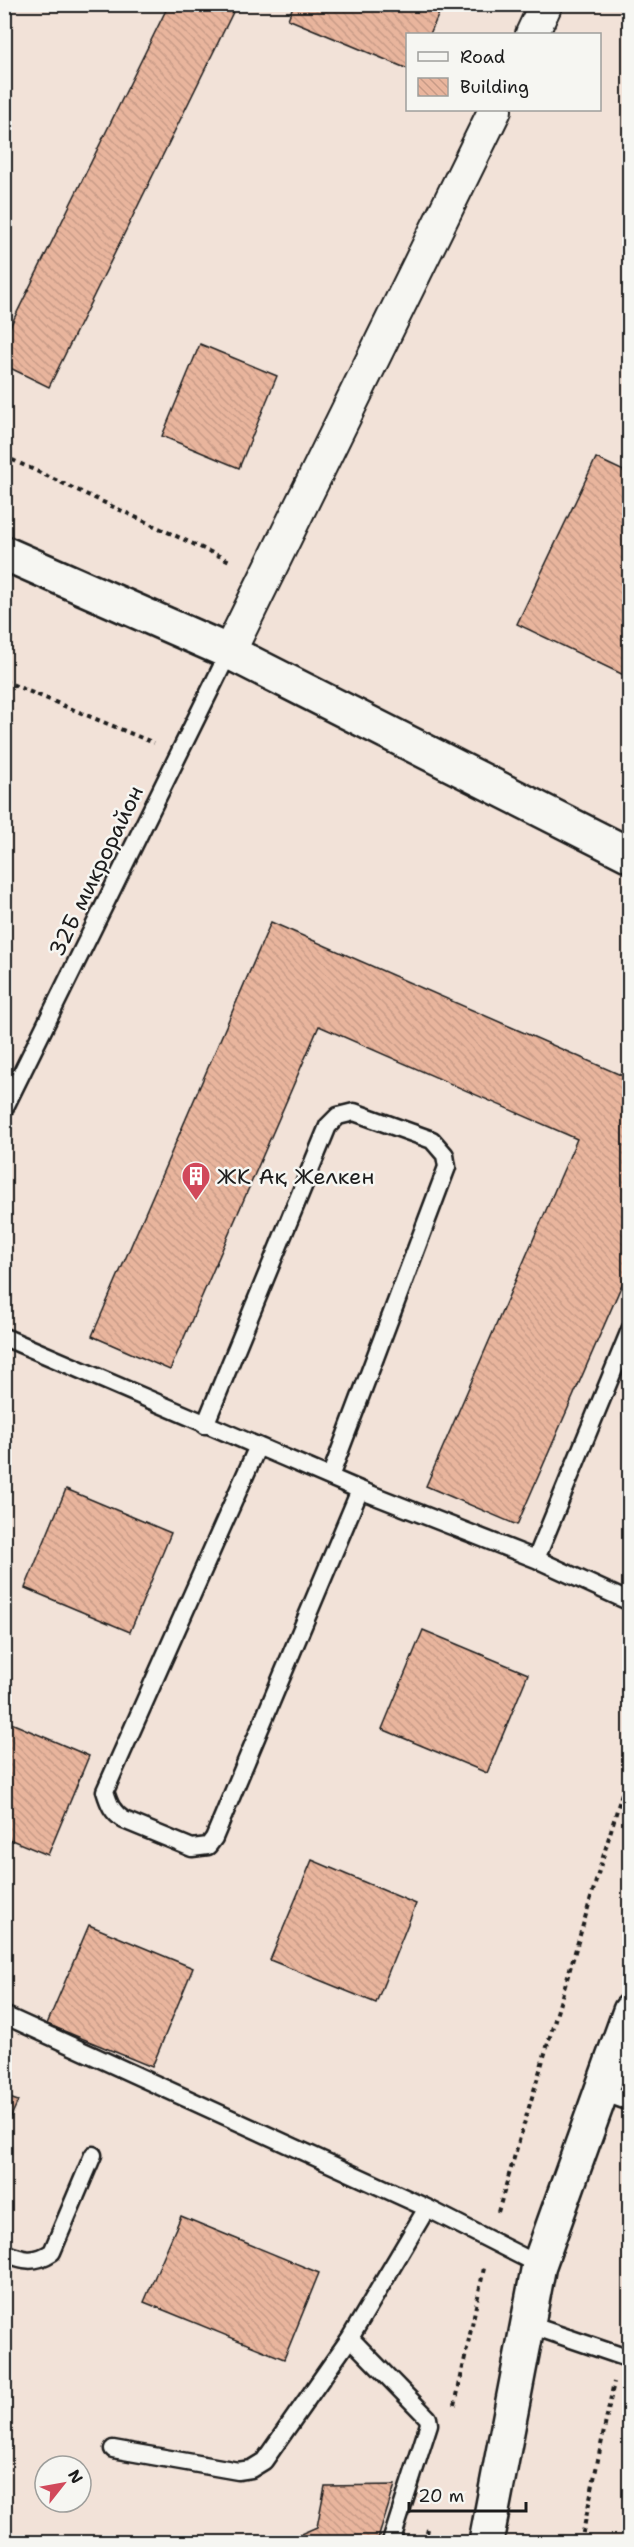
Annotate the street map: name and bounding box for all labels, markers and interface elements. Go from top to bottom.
legend [406,33,601,111]
text: Road [460,45,505,69]
text: Building [460,75,529,99]
street label: 32Б микрорайон [42,781,150,961]
building icon: ЖК Ақ Желкен [180,1160,212,1202]
place label: ЖК Ақ Желкен [217,1162,374,1191]
north arrow [33,2454,93,2514]
text: N [63,2466,88,2487]
scale bar [409,2475,526,2513]
text: 20 m [418,2484,464,2508]

